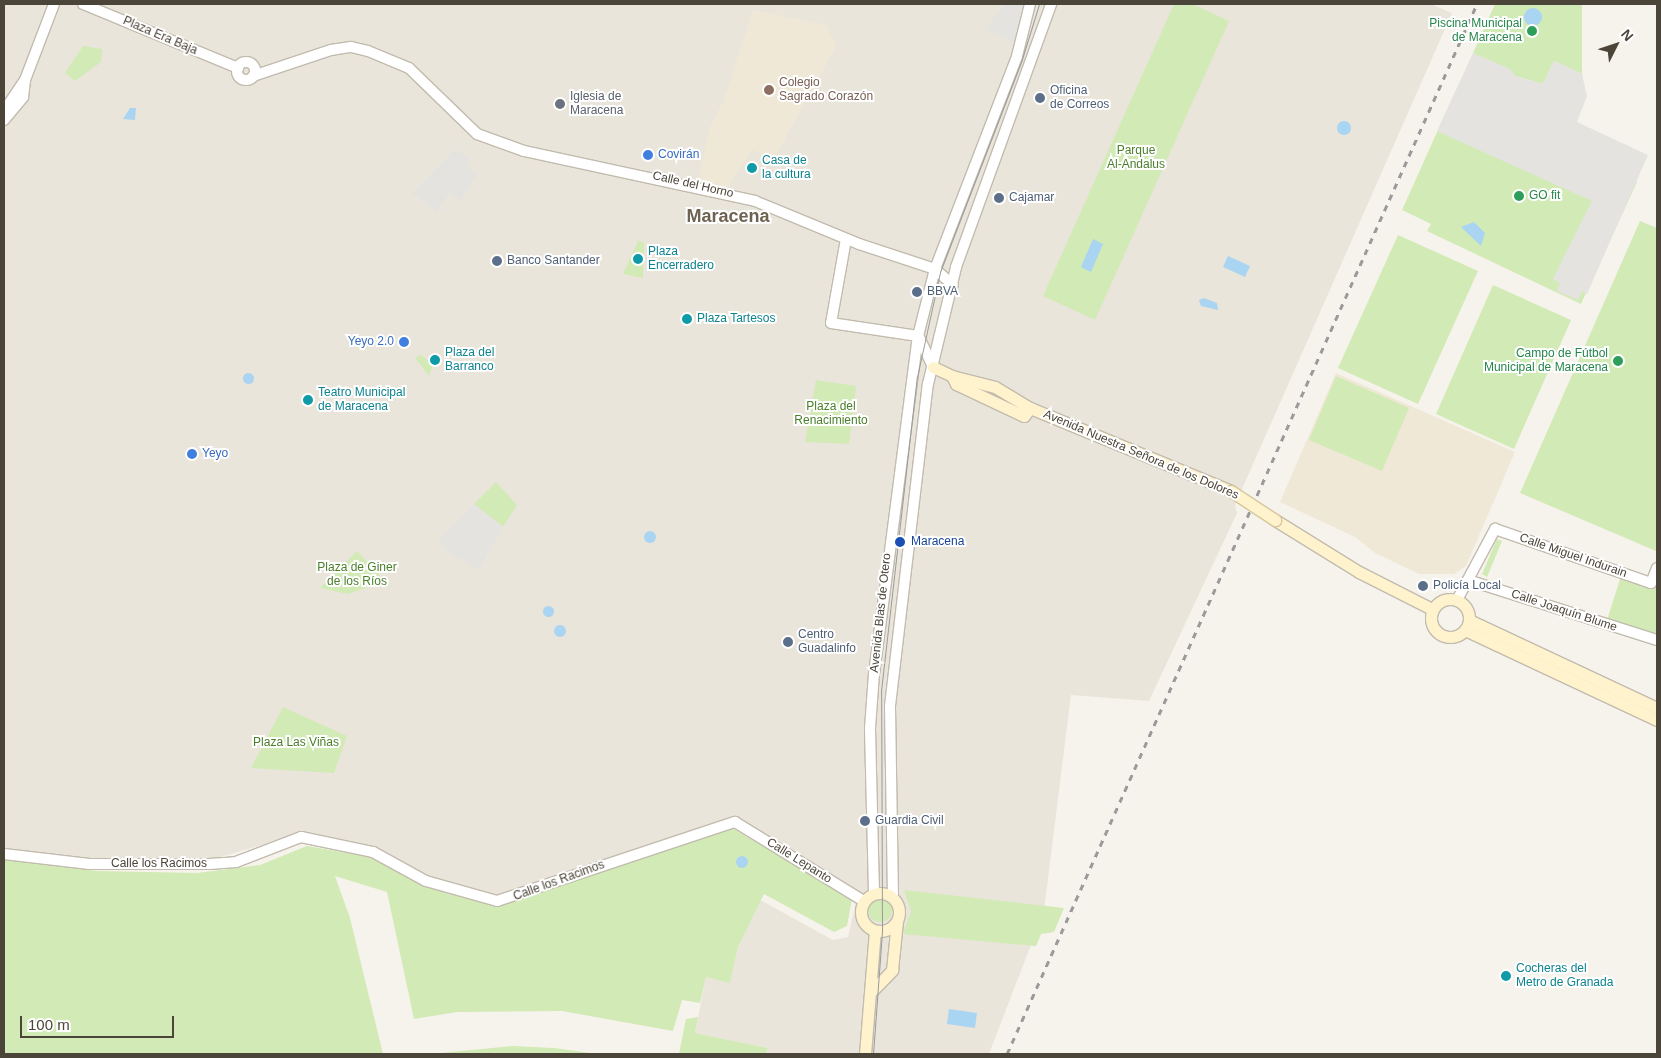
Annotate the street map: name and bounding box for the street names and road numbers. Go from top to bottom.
street label: Plaza Era Baja [121,14,199,58]
street label: Calle del Horno [651,169,735,201]
street label: Avenida Nuestra Señora de los Dolores [1041,407,1241,503]
street label: Calle Miguel Indurain [1517,531,1629,581]
street label: Avenida Blas de Otero [868,553,894,673]
street label: Calle Joaquín Blume [1509,587,1619,635]
street label: Calle Lepanto [764,835,834,887]
street label: Calle los Racimos [111,857,207,871]
street label: Calle los Racimos [511,858,607,904]

